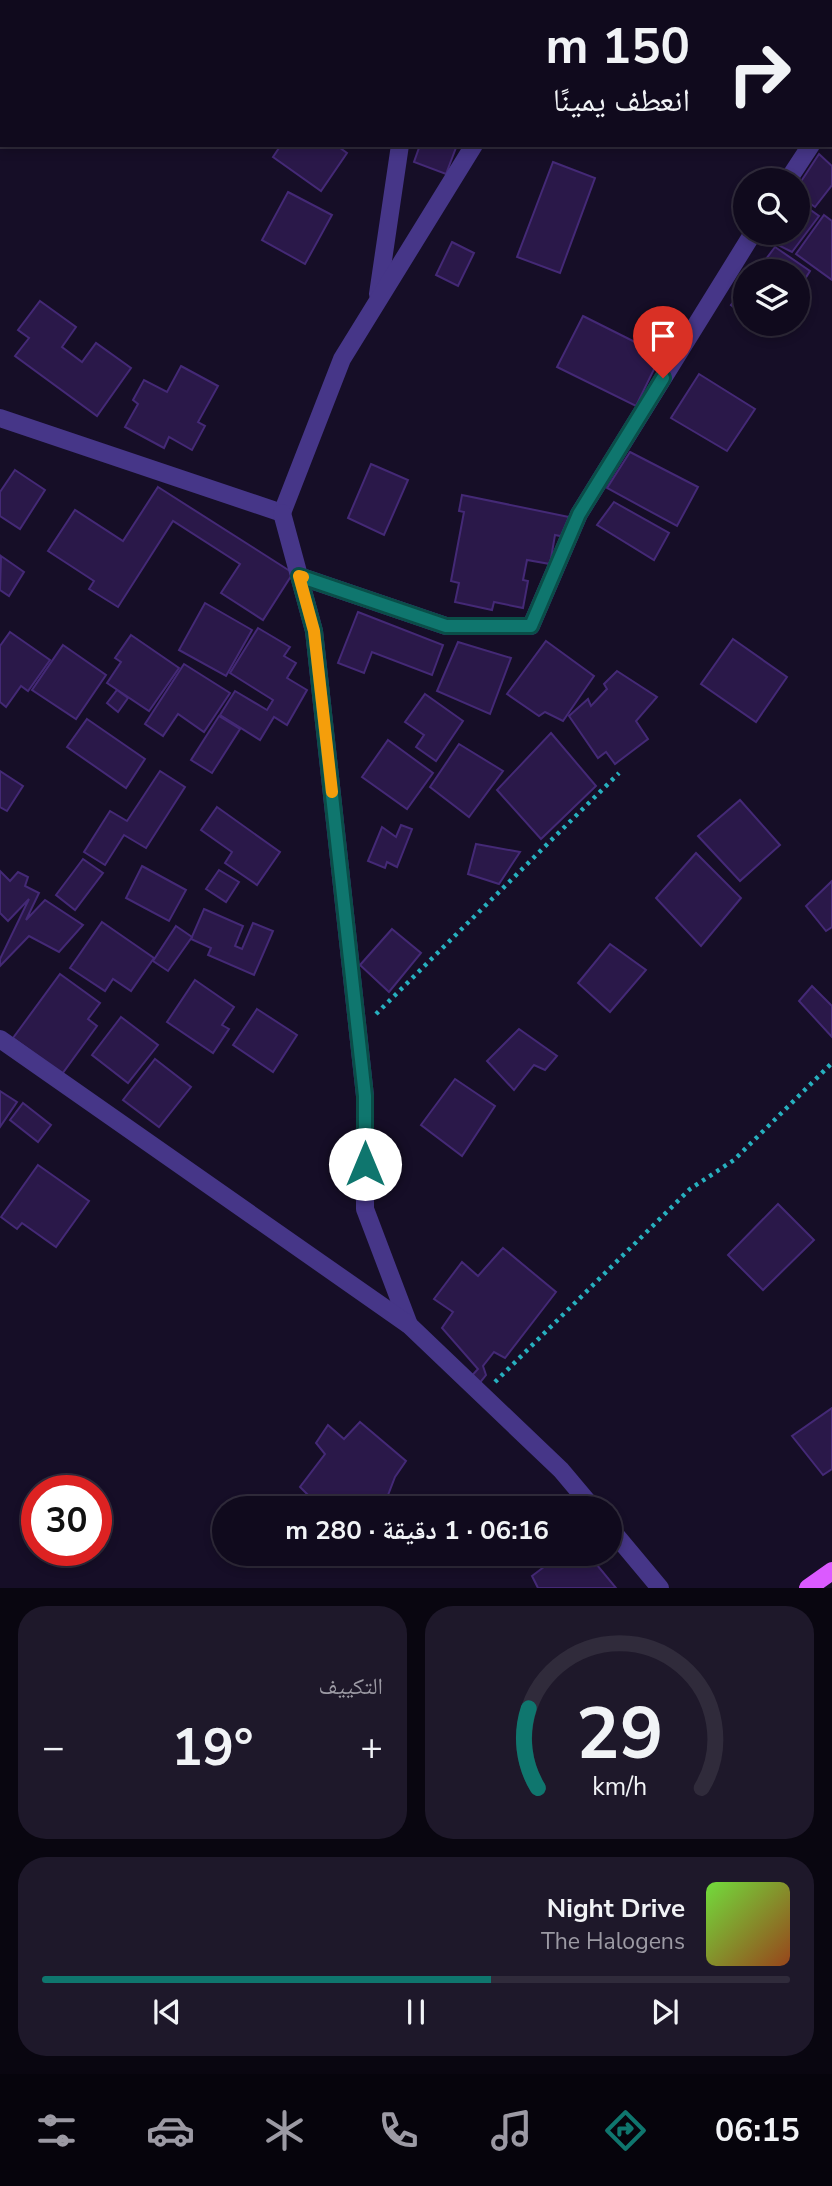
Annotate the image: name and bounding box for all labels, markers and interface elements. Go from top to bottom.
text: 150 m [546,13,690,80]
icon: right [714,28,805,119]
text: انعطف يمينًا [553,79,690,122]
map controls [733,168,810,336]
button: search [733,168,810,245]
button: layers [733,259,810,336]
pin [633,306,693,378]
icon: arrive [644,317,682,355]
position arrow [328,1127,402,1201]
speed limit sign: 30 [21,1475,112,1566]
text: 06:16 · 1 دقيقة · 280 m [285,1513,549,1548]
text: التكييف [318,1671,383,1702]
text: 29 [576,1685,663,1785]
text: 19° [171,1712,254,1783]
text: − [42,1722,65,1773]
text: + [360,1722,383,1773]
text: km/h [592,1770,647,1804]
text: Night Drive [547,1891,685,1926]
text: The Halogens [541,1926,685,1957]
icon: previous [148,1993,186,2031]
icon: pause [397,1993,435,2031]
icon: next [646,1993,684,2031]
icon: filters [32,2106,81,2155]
icon: car [146,2106,195,2155]
icon: climate [260,2106,309,2155]
icon: phone [374,2106,423,2155]
icon: music [487,2106,536,2155]
icon: directions [601,2106,650,2155]
text: 06:15 [715,2109,800,2152]

